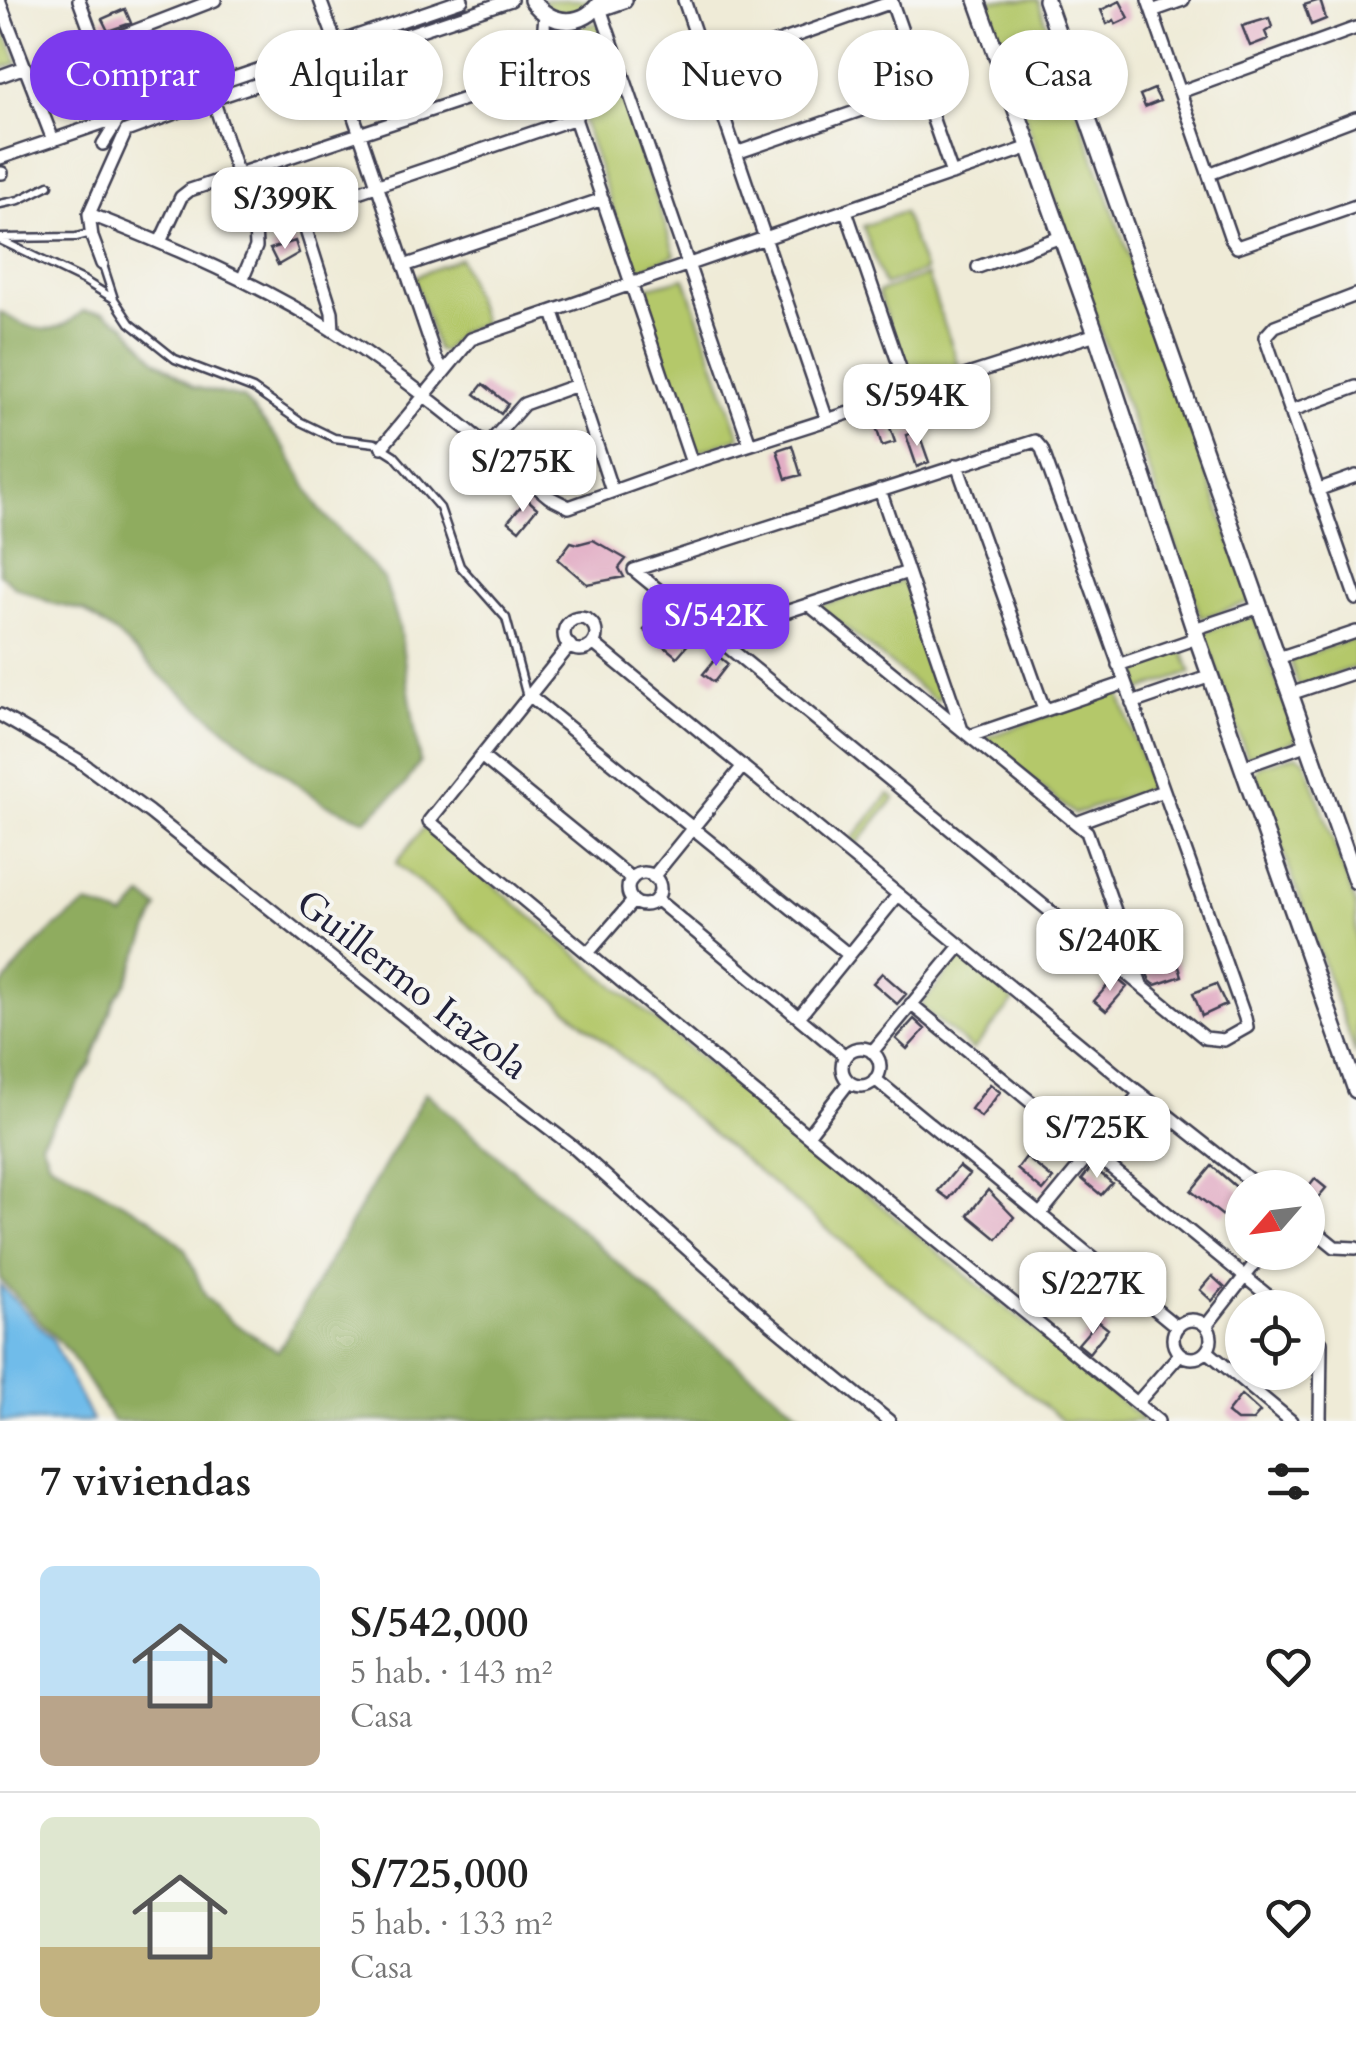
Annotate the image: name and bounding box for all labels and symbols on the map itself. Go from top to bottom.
pin: S/399K [204,167,366,252]
pin: S/594K [836,364,998,449]
pin: S/275K [442,430,604,515]
pin: S/542K [635,584,797,669]
street label: Guillermo Irazola [285,878,539,1092]
pin: S/240K [1029,909,1191,994]
pin: S/725K [1016,1096,1178,1181]
north arrow [1225,1170,1325,1270]
pin: S/227K [1012,1252,1174,1337]

